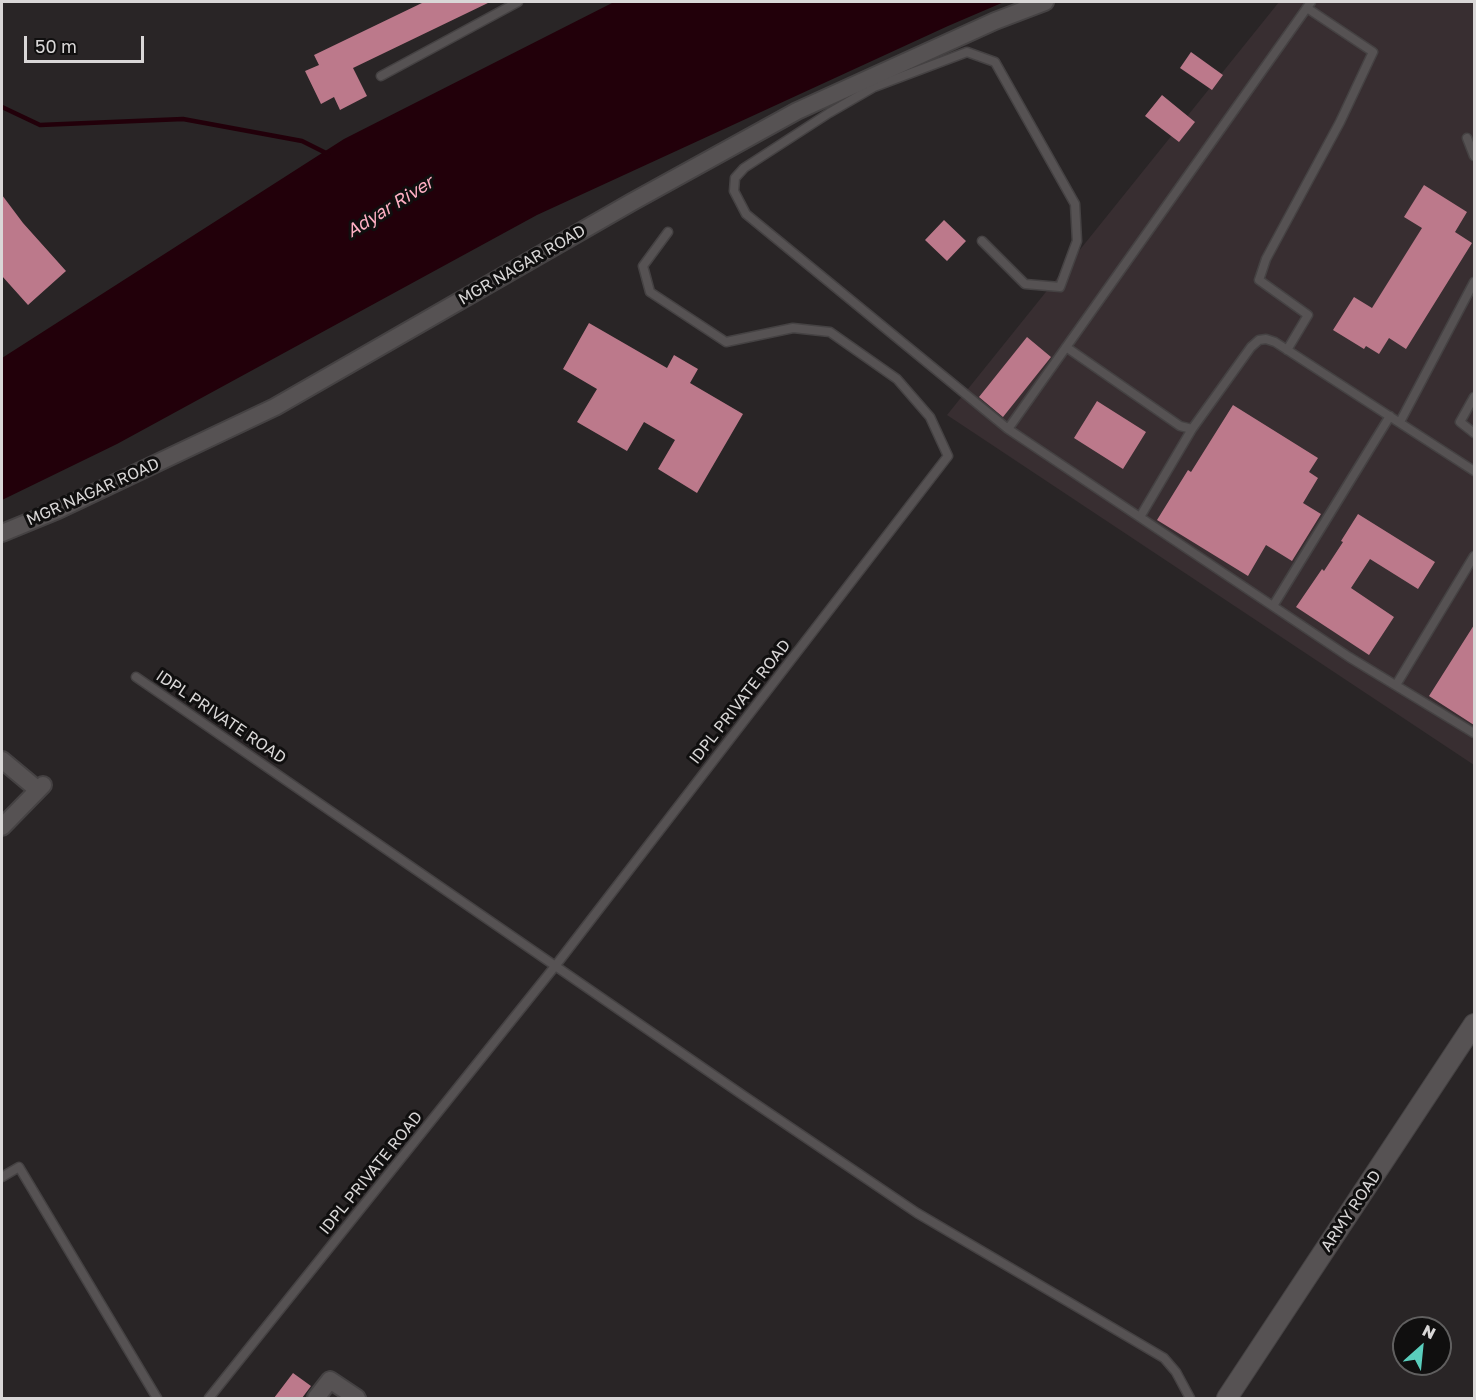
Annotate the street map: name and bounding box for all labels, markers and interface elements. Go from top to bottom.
scale bar [27,24,147,62]
text: 50 m [35,35,77,57]
water label: Adyar River [343,172,437,242]
street label: MGR NAGAR ROAD [455,221,589,309]
street label: MGR NAGAR ROAD [24,454,162,530]
street label: IDPL PRIVATE ROAD [685,636,795,768]
street label: IDPL PRIVATE ROAD [152,666,290,768]
street label: IDPL PRIVATE ROAD [315,1108,427,1238]
street label: ARMY ROAD [1317,1167,1385,1255]
north arrow [1392,1316,1452,1376]
text: N [1419,1320,1439,1343]

